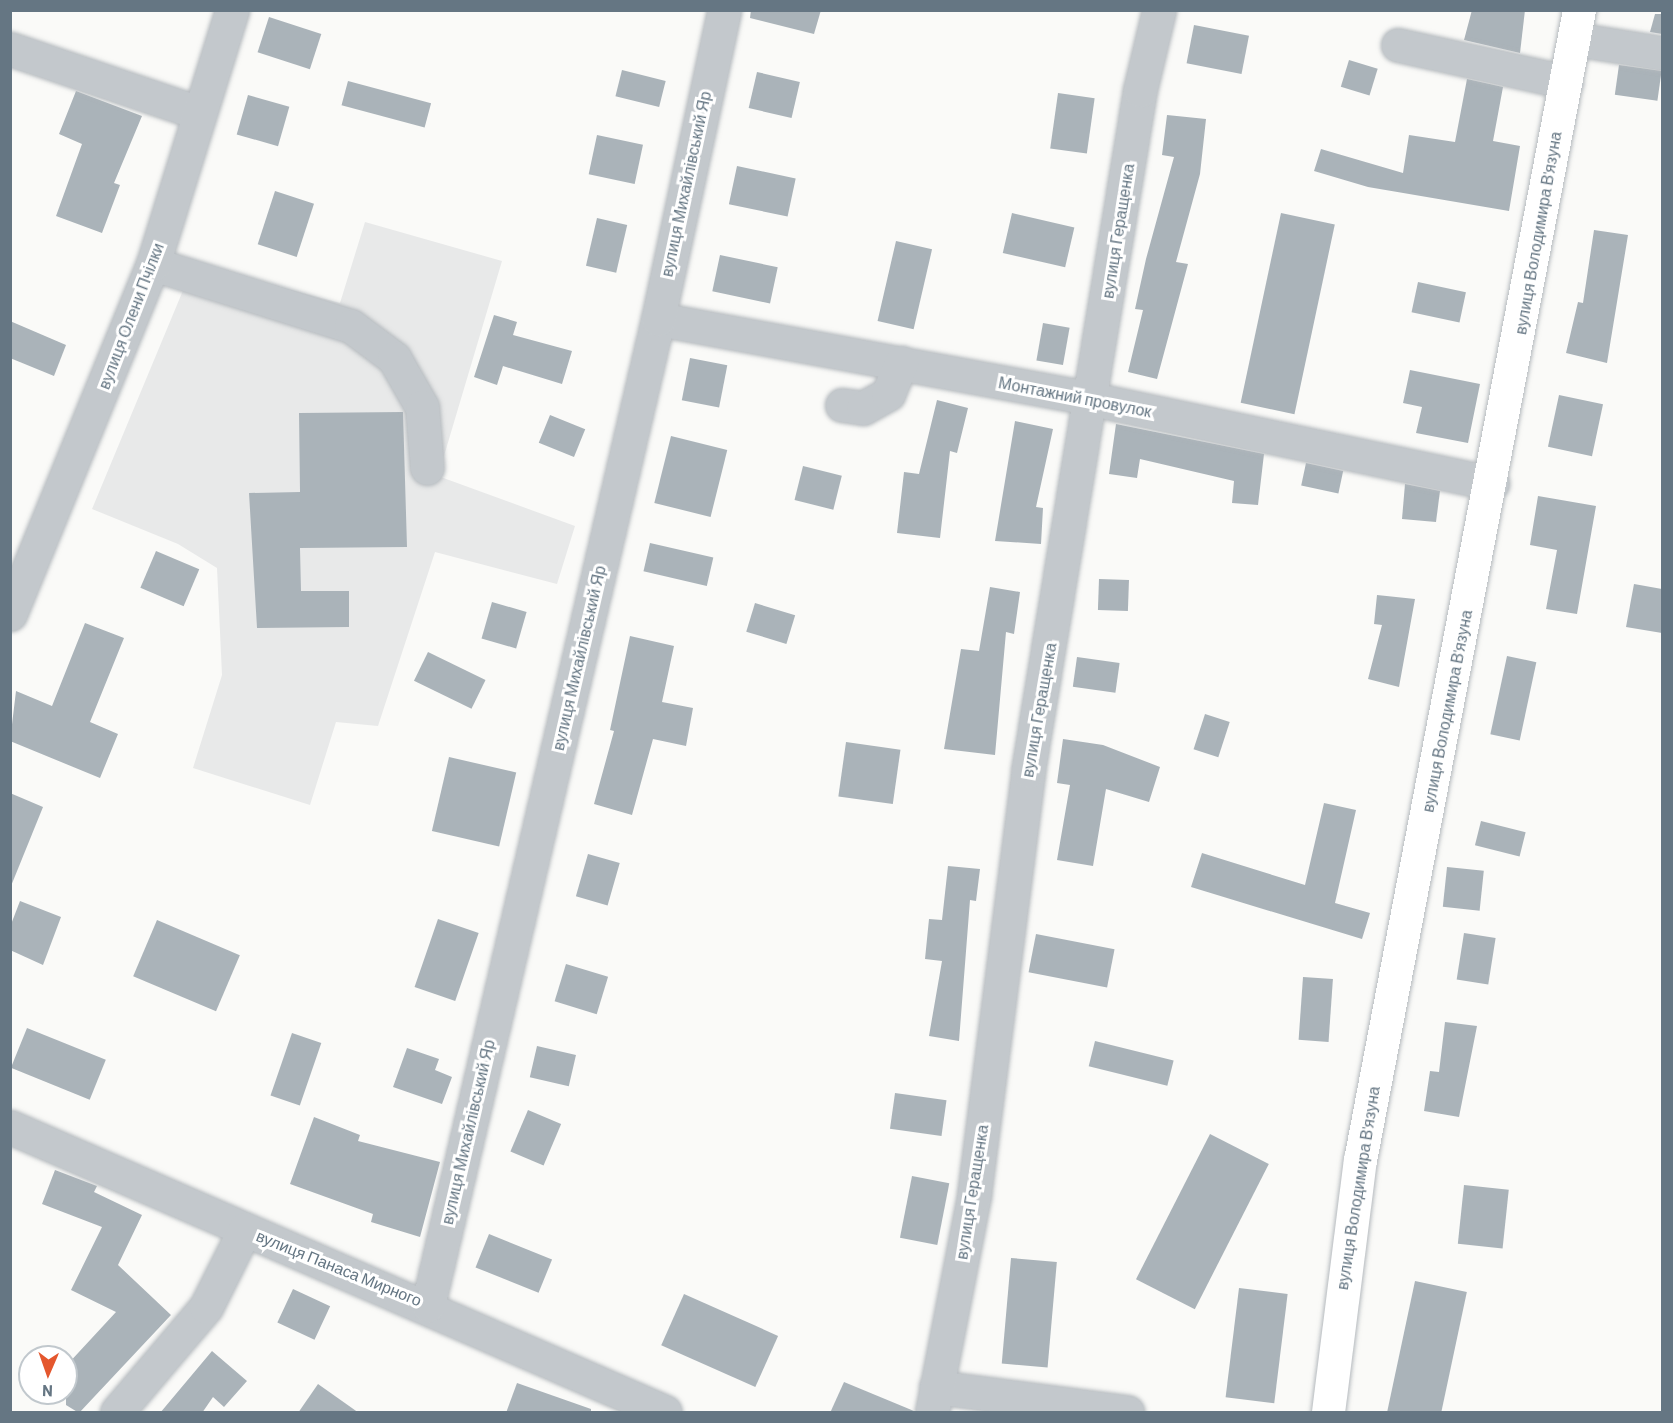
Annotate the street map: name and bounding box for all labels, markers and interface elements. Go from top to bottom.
street label: вулиця Михайлівський Яр [657,90,715,278]
street label: вулиця Володимира В'язуна [1511,130,1565,336]
street label: вулиця Геращенка [1098,162,1138,300]
street label: вулиця Олени Пчілки [94,240,168,392]
street label: Монтажний провулок [997,373,1153,421]
street label: вулиця Михайлівський Яр [548,564,610,752]
street label: вулиця Володимира В'язуна [1418,608,1476,814]
street label: вулиця Геращенка [1018,641,1060,779]
street label: вулиця Михайлівський Яр [437,1038,499,1226]
street label: вулиця Володимира В'язуна [1332,1085,1384,1291]
street label: вулиця Геращенка [952,1123,992,1261]
street label: вулиця Панаса Мирного [254,1226,424,1310]
north arrow [18,1345,78,1405]
text: N [42,1382,53,1401]

